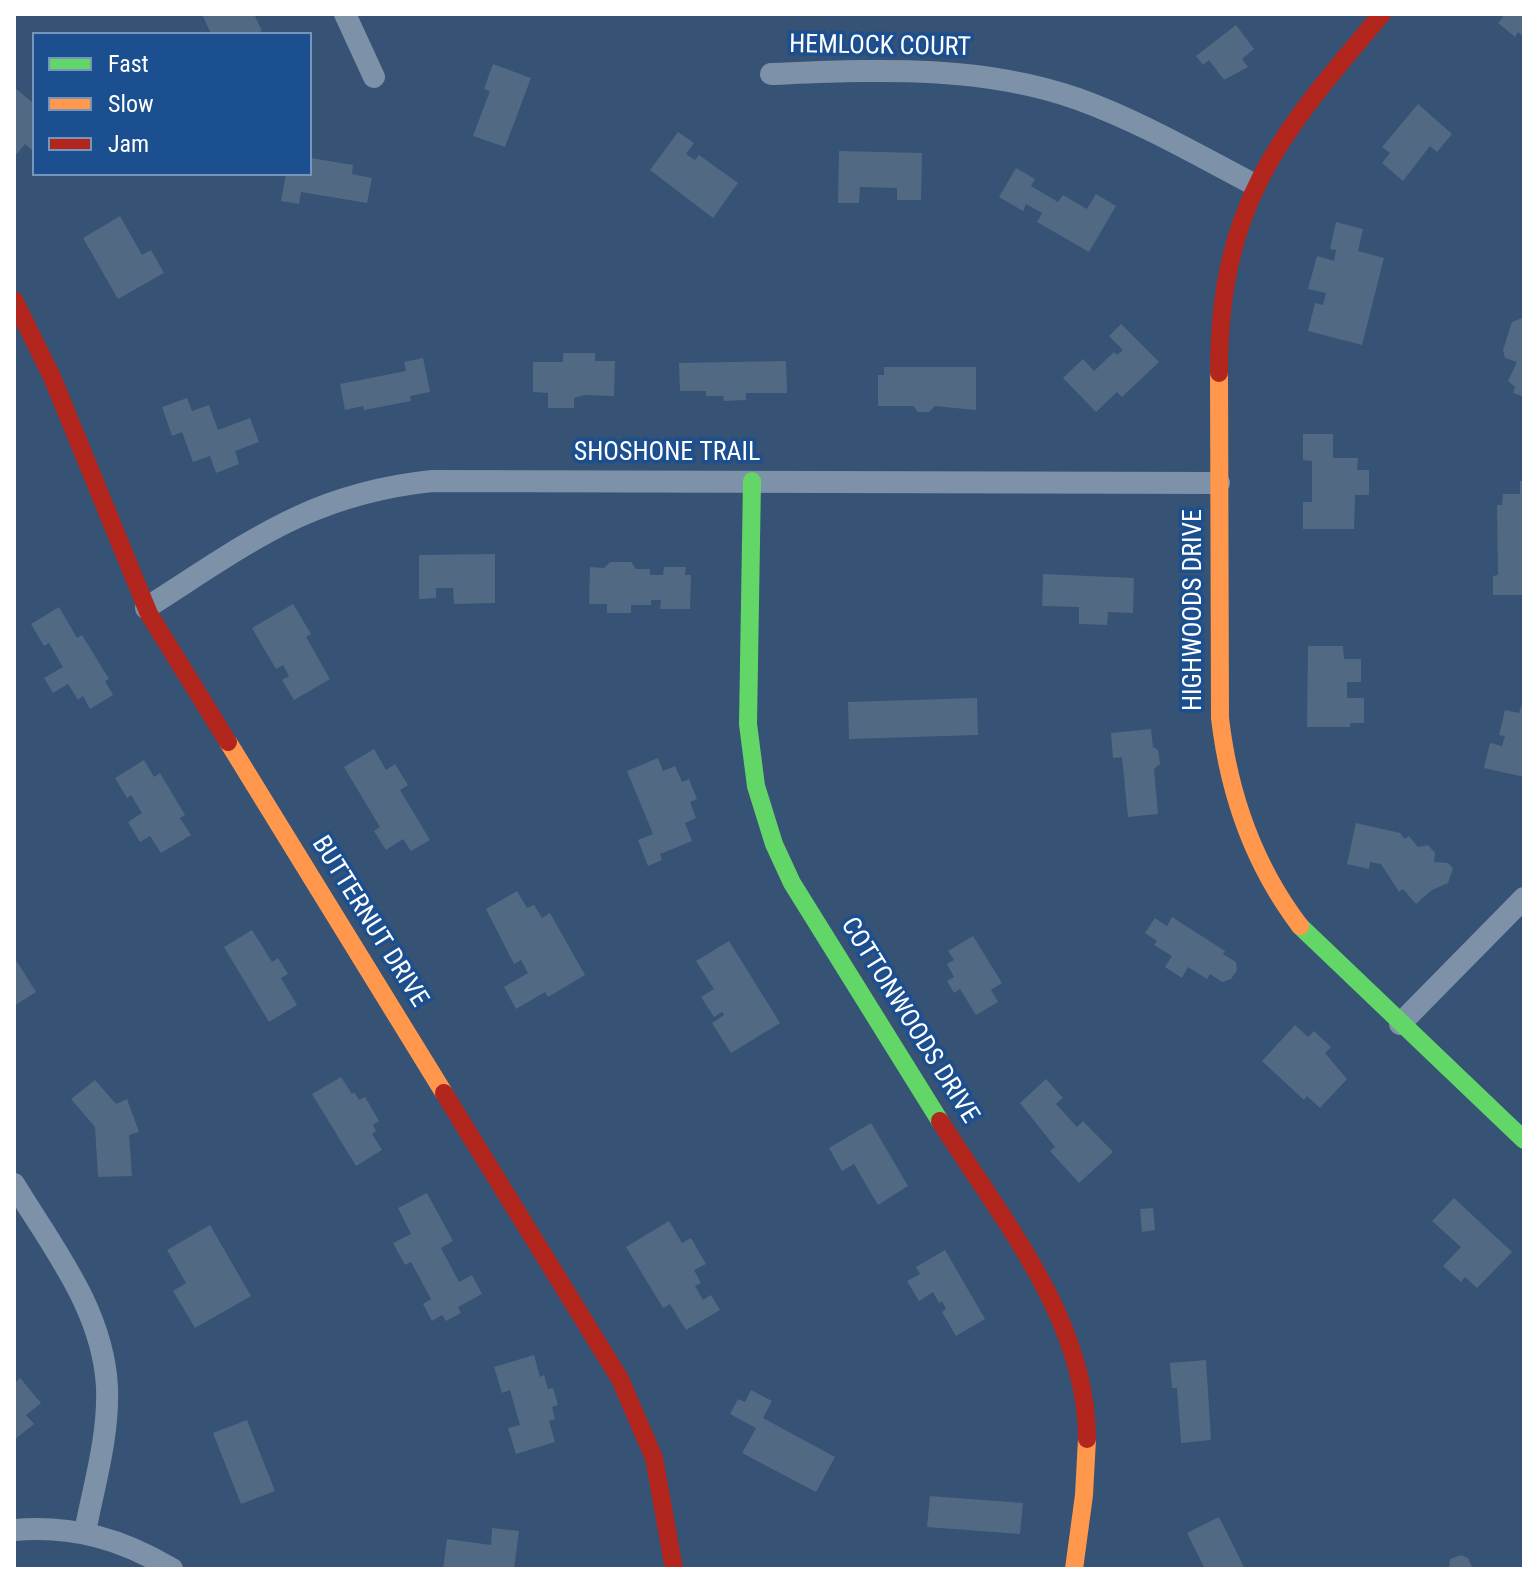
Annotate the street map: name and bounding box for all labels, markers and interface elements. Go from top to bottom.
street label: HEMLOCK COURT [789,30,971,64]
legend [32,32,312,176]
text: Fast [108,50,149,78]
text: Slow [108,90,154,118]
text: Jam [108,130,149,158]
street label: SHOSHONE TRAIL [574,437,760,469]
street label: HIGHWOODS DRIVE [1178,509,1210,711]
street label: BUTTERNUT DRIVE [304,831,434,1013]
street label: COTTONWOODS DRIVE [833,912,985,1130]

